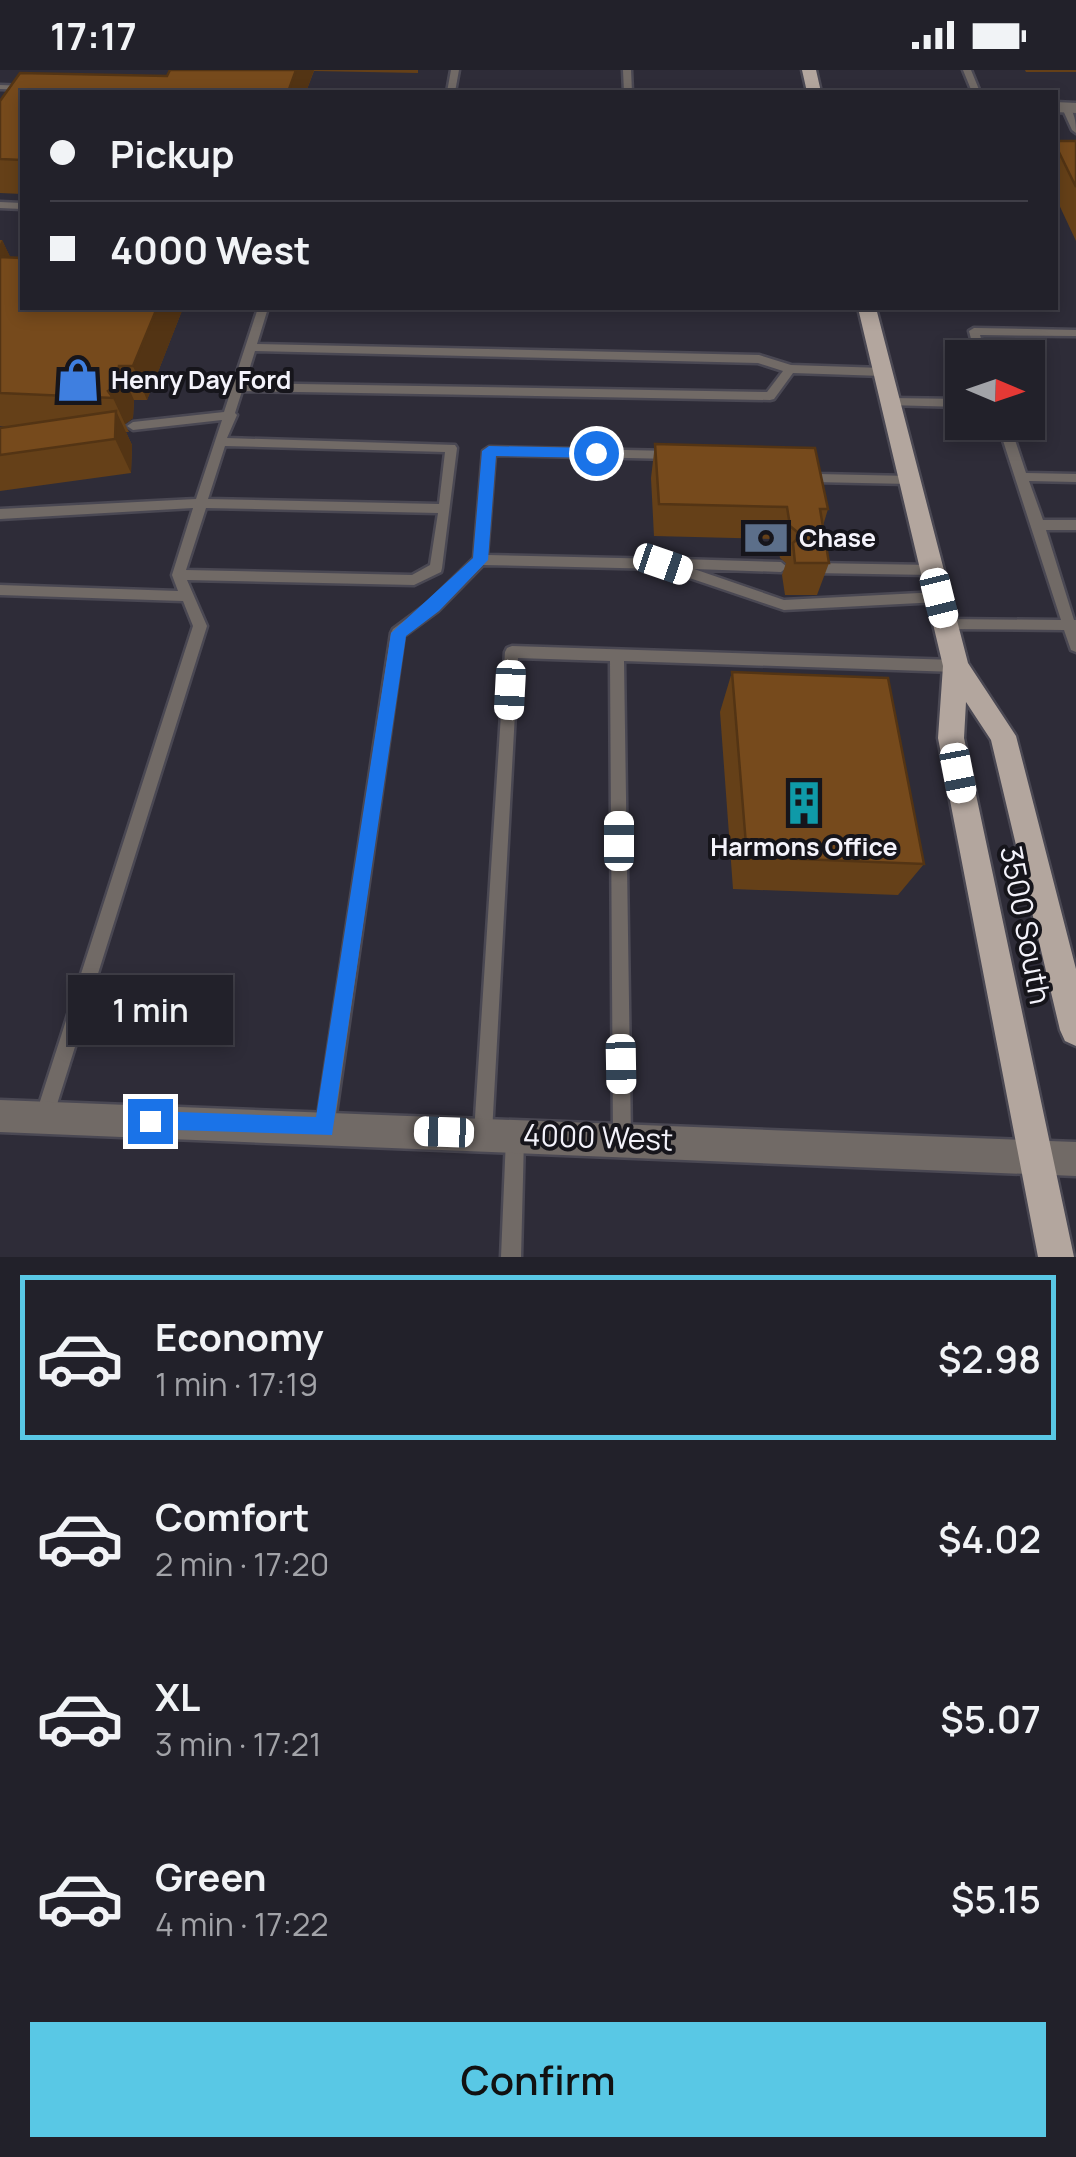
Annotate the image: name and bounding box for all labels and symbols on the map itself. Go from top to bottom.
north arrow [945,340,1045,440]
shop icon: Henry Day Ford [54,356,102,404]
place label: Henry Day Ford [111,362,291,397]
route start [574,431,619,476]
bank icon: Chase [742,514,790,562]
place label: Chase [799,520,876,555]
car [630,540,696,588]
car [917,565,961,631]
car [493,659,527,721]
car [938,741,978,805]
building icon: Harmons Office [780,779,828,827]
car [604,811,634,871]
place label: Harmons Office [710,829,898,864]
street label: 3500 South [991,842,1062,1007]
callout: 1 min [68,976,232,1046]
car [605,1034,637,1094]
route end [128,1099,173,1144]
street label: 4000 West [522,1113,674,1160]
car [413,1116,475,1148]

